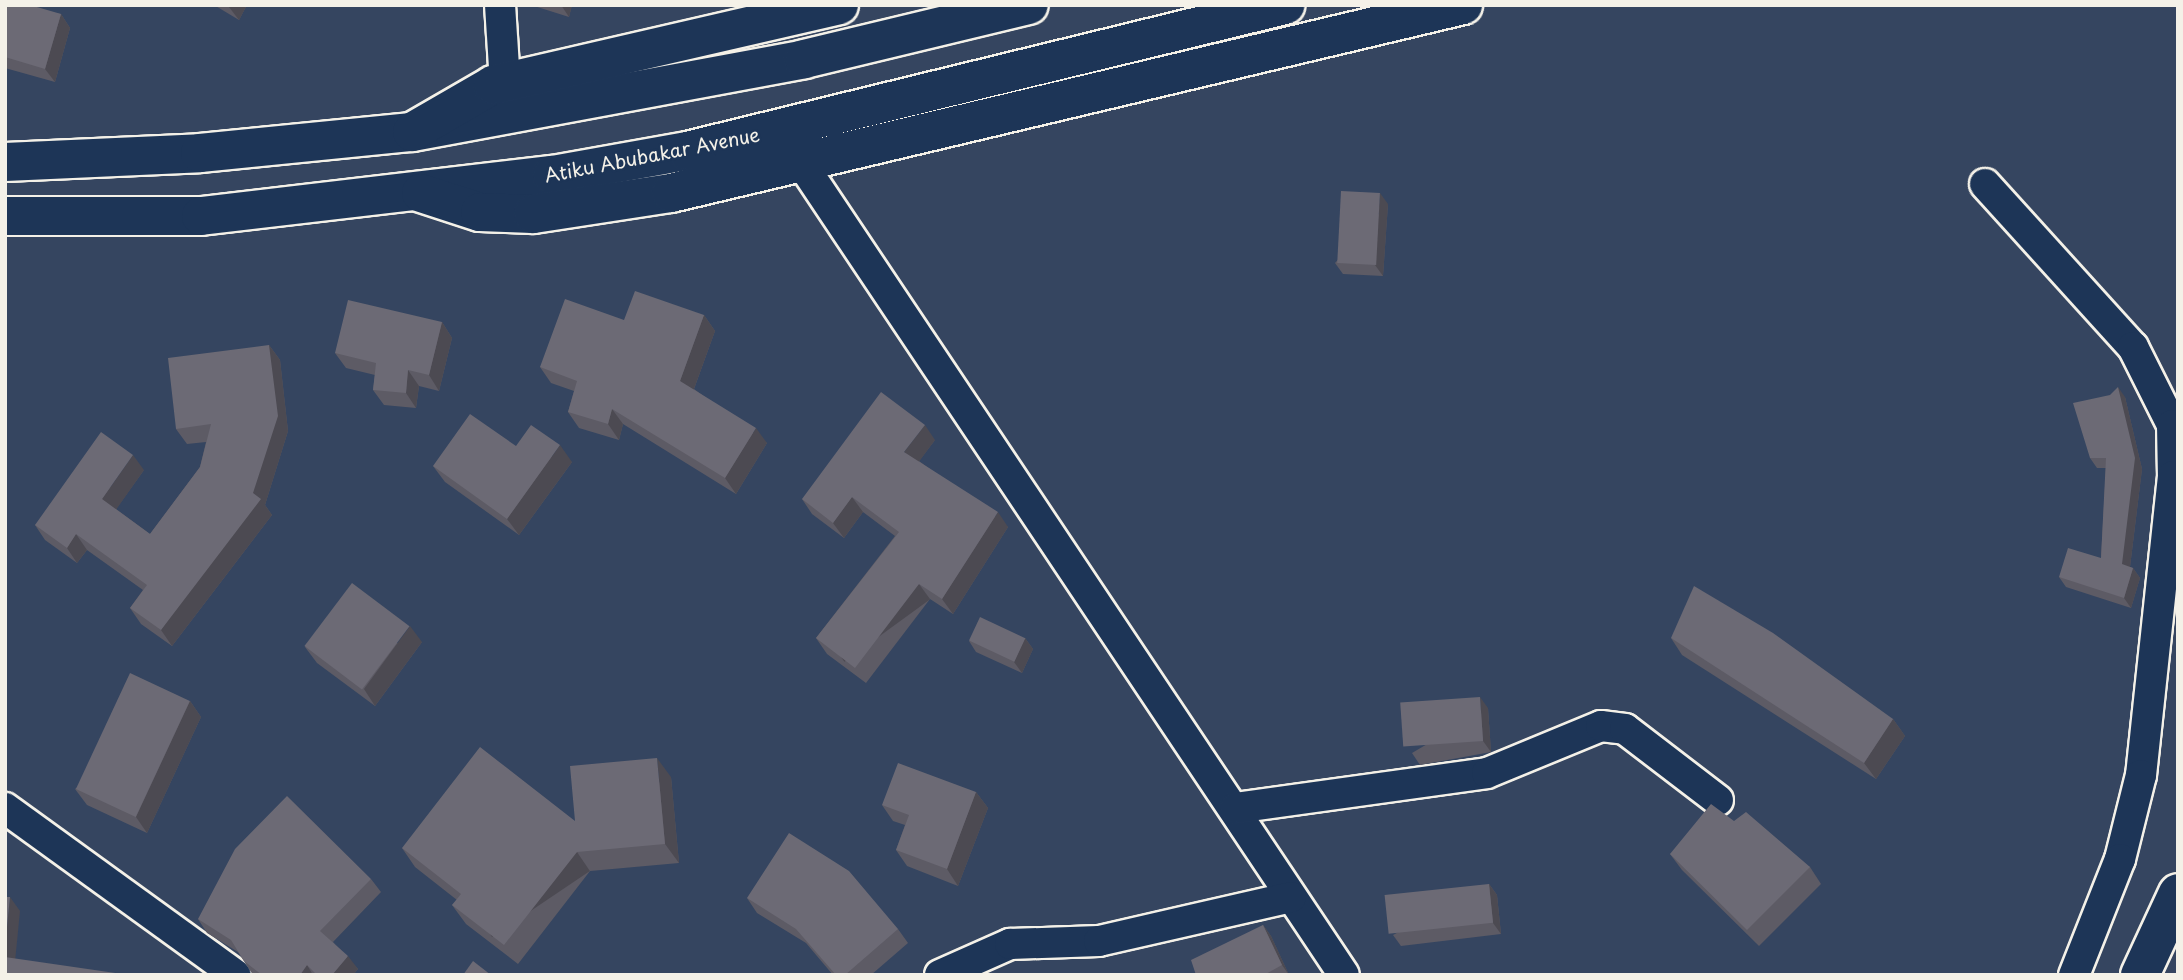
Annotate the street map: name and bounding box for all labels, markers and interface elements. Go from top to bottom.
street label: Atiku Abubakar Avenue [542,123,762,187]

